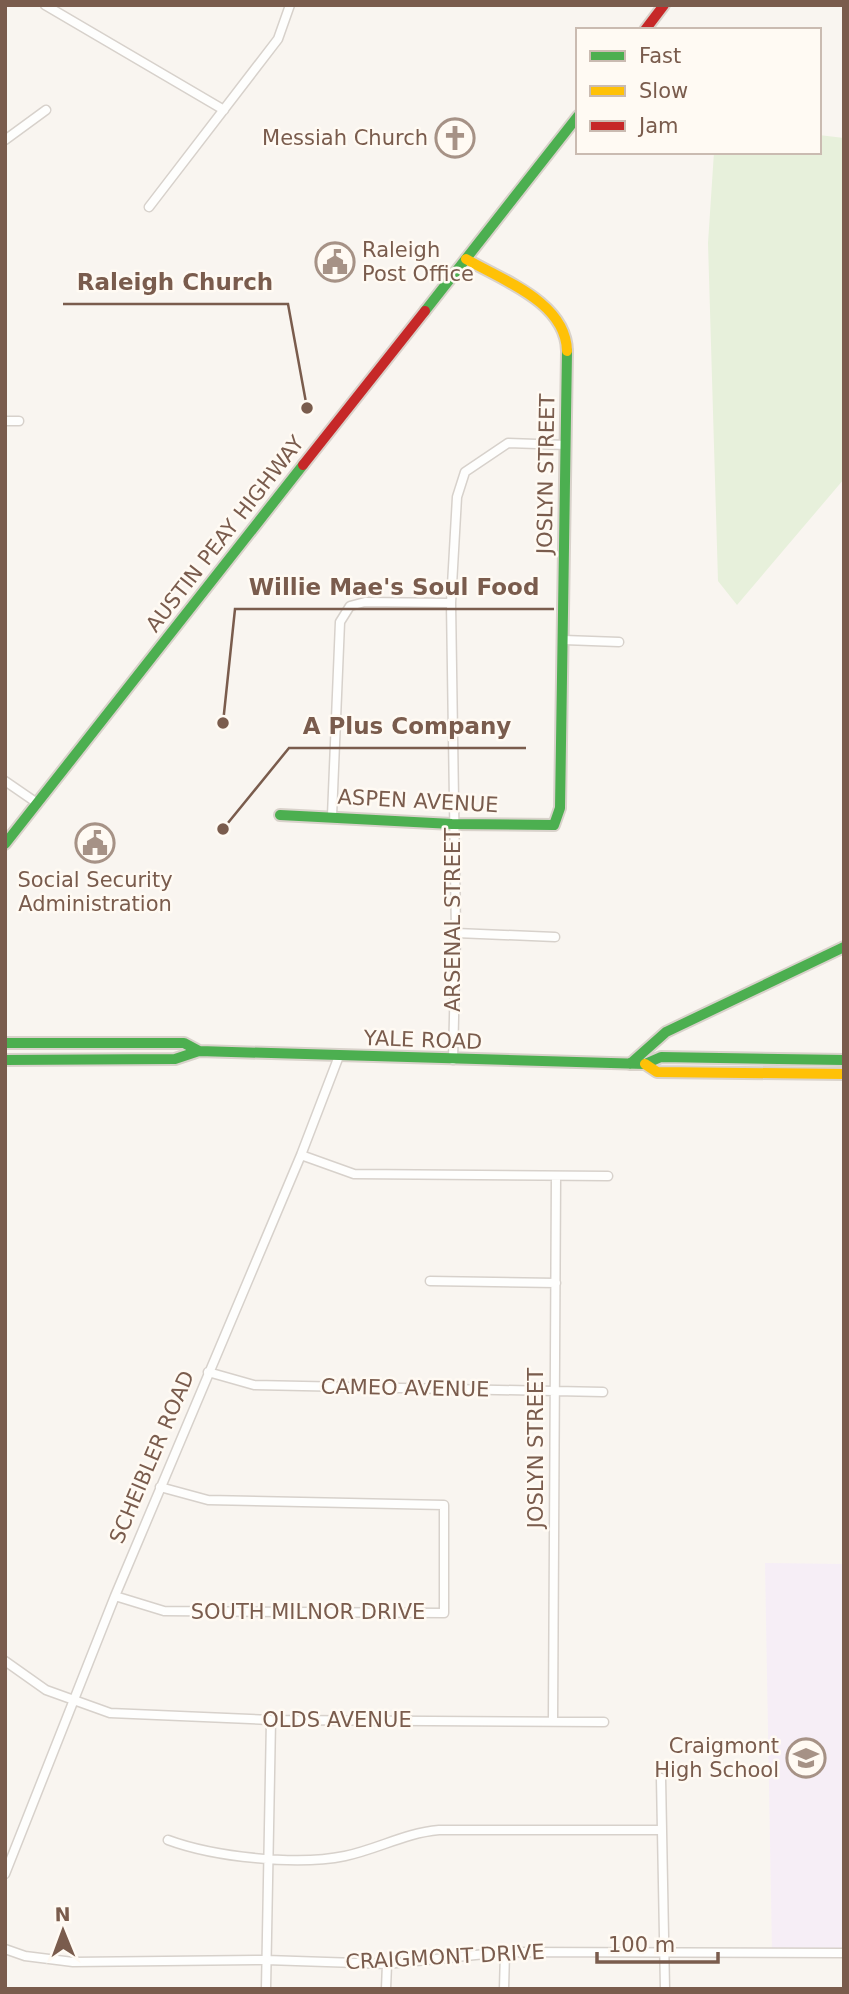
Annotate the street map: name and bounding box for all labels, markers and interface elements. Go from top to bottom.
legend [576,28,821,154]
text: Fast [639,44,681,68]
text: Slow [639,79,688,103]
text: Jam [637,114,679,138]
church icon: Messiah Church [434,117,476,159]
place label: Messiah Church [262,126,428,150]
place label: Raleigh Post Office [362,238,474,286]
public building icon: Raleigh Post Office [314,241,356,283]
callout: Raleigh Church [63,260,288,304]
text: Raleigh Church [77,269,273,295]
street label: JOSLYN STREET [533,393,559,556]
street label: AUSTIN PEAY HIGHWAY [141,431,309,637]
callout: Willie Mae's Soul Food [235,565,554,609]
text: Willie Mae's Soul Food [249,574,539,600]
callout: A Plus Company [289,704,526,748]
text: A Plus Company [303,713,511,739]
street label: ASPEN AVENUE [337,785,499,817]
public building icon: Social Security Administration [74,822,116,864]
street label: ARSENAL STREET [441,828,465,1012]
place label: Social Security Administration [17,868,173,916]
street label: YALE ROAD [362,1026,483,1054]
street label: SCHEIBLER ROAD [105,1367,199,1547]
street label: JOSLYN STREET [524,1368,548,1530]
street label: CAMEO AVENUE [320,1375,490,1401]
street label: SOUTH MILNOR DRIVE [191,1600,425,1624]
street label: OLDS AVENUE [262,1708,412,1732]
place label: Craigmont High School [654,1734,779,1782]
school or university icon: Craigmont High School [785,1737,827,1779]
north arrow [28,1896,98,1966]
text: N [55,1903,71,1925]
scale bar [597,1920,718,1964]
text: 100 m [608,1933,675,1957]
street label: CRAIGMONT DRIVE [345,1940,545,1974]

